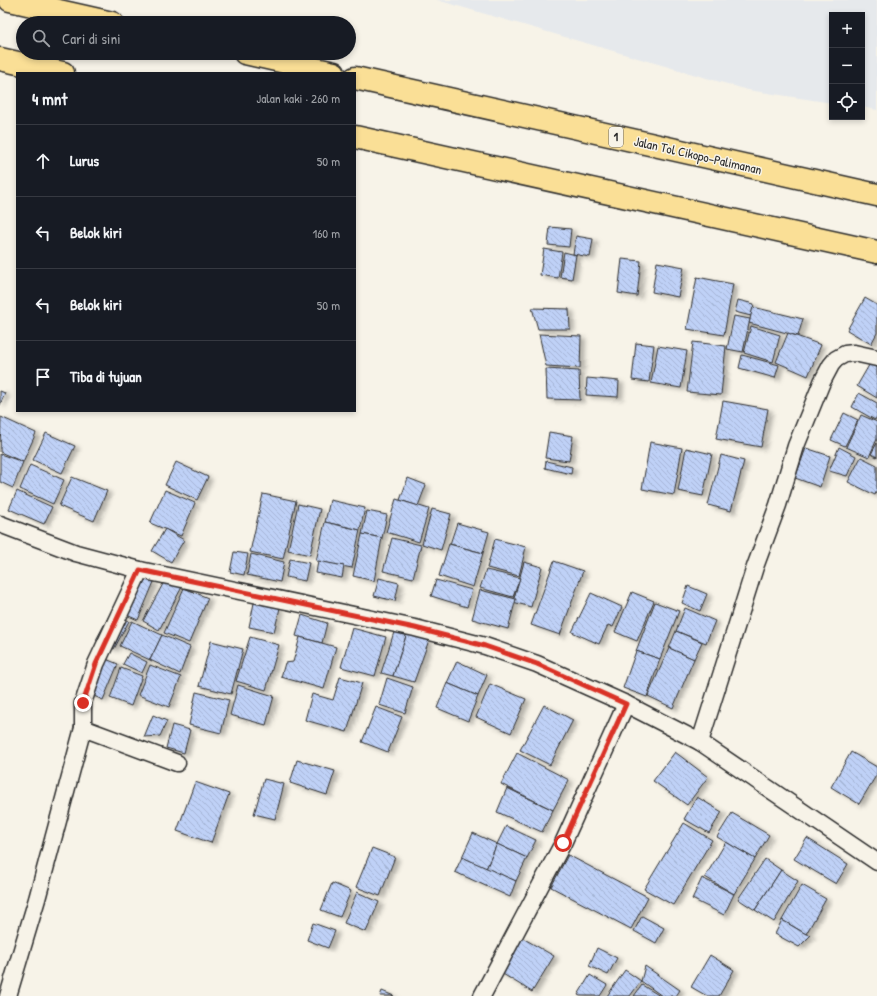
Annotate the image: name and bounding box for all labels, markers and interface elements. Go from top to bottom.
map controls [829,12,865,120]
button: + [829,12,865,48]
search box [16,16,356,60]
icon: search [30,27,52,49]
text: Cari di sini [62,28,121,49]
button: − [829,48,865,84]
button: locate [829,84,865,120]
text: 4 mnt [32,87,67,110]
text: Jalan kaki · 260 m [256,89,340,107]
road number: 1 [609,127,623,147]
street label: Jalan Tol Cikopo–Palimanan [632,132,764,178]
icon: ahead [32,150,54,172]
text: Lurus [70,150,99,171]
text: 50 m [317,152,340,170]
icon: left [32,222,54,244]
text: Belok kiri [70,222,122,243]
text: 160 m [312,224,340,242]
icon: left [32,294,54,316]
text: Belok kiri [70,294,122,315]
text: 50 m [317,296,340,314]
icon: arrive [32,366,54,388]
text: Tiba di tujuan [70,366,142,387]
route end [74,694,92,712]
route start [554,834,572,852]

